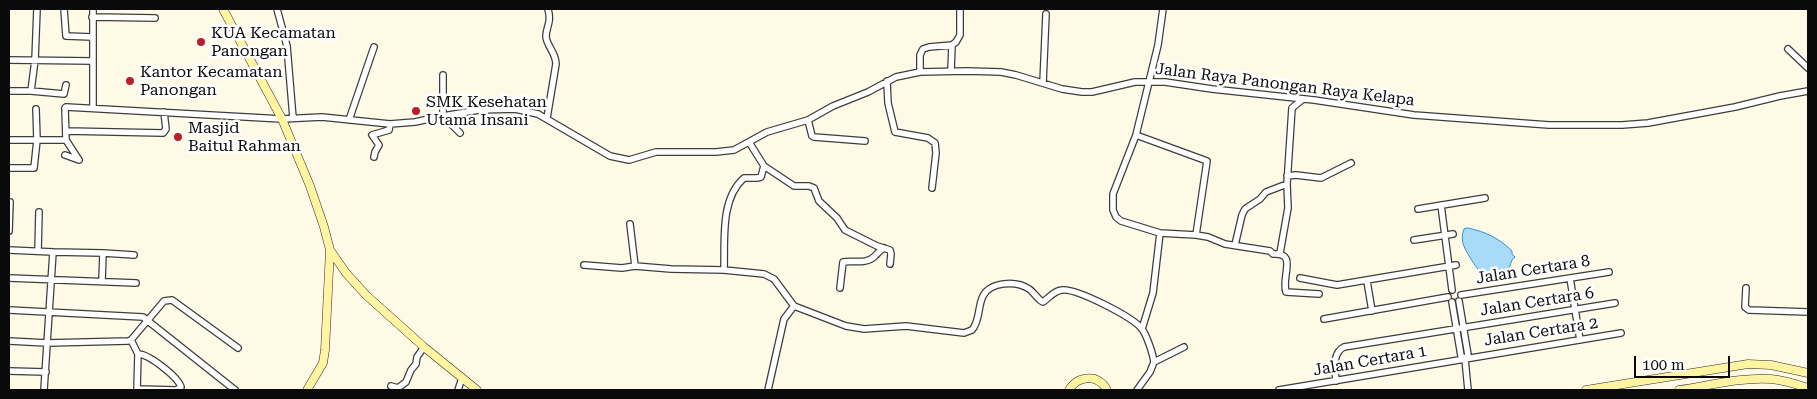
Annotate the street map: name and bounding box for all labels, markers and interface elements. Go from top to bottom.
place label: KUA Kecamatan Panongan [211,23,336,61]
marker: KUA Kecamatan Panongan [195,36,207,48]
street label: Jalan Raya Panongan Raya Kelapa [1154,60,1416,110]
place label: Kantor Kecamatan Panongan [140,62,282,100]
marker: Kantor Kecamatan Panongan [124,75,136,87]
place label: SMK Kesehatan Utama Insani [426,92,547,130]
marker: SMK Kesehatan Utama Insani [410,105,422,117]
place label: Masjid Baitul Rahman [188,118,301,156]
marker: Masjid Baitul Rahman [172,131,184,143]
street label: Jalan Certara 8 [1475,252,1591,288]
street label: Jalan Certara 6 [1479,284,1595,320]
street label: Jalan Certara 2 [1483,314,1599,350]
street label: Jalan Certara 1 [1312,342,1428,380]
scale bar [1637,346,1733,378]
text: 100 m [1642,356,1685,374]

